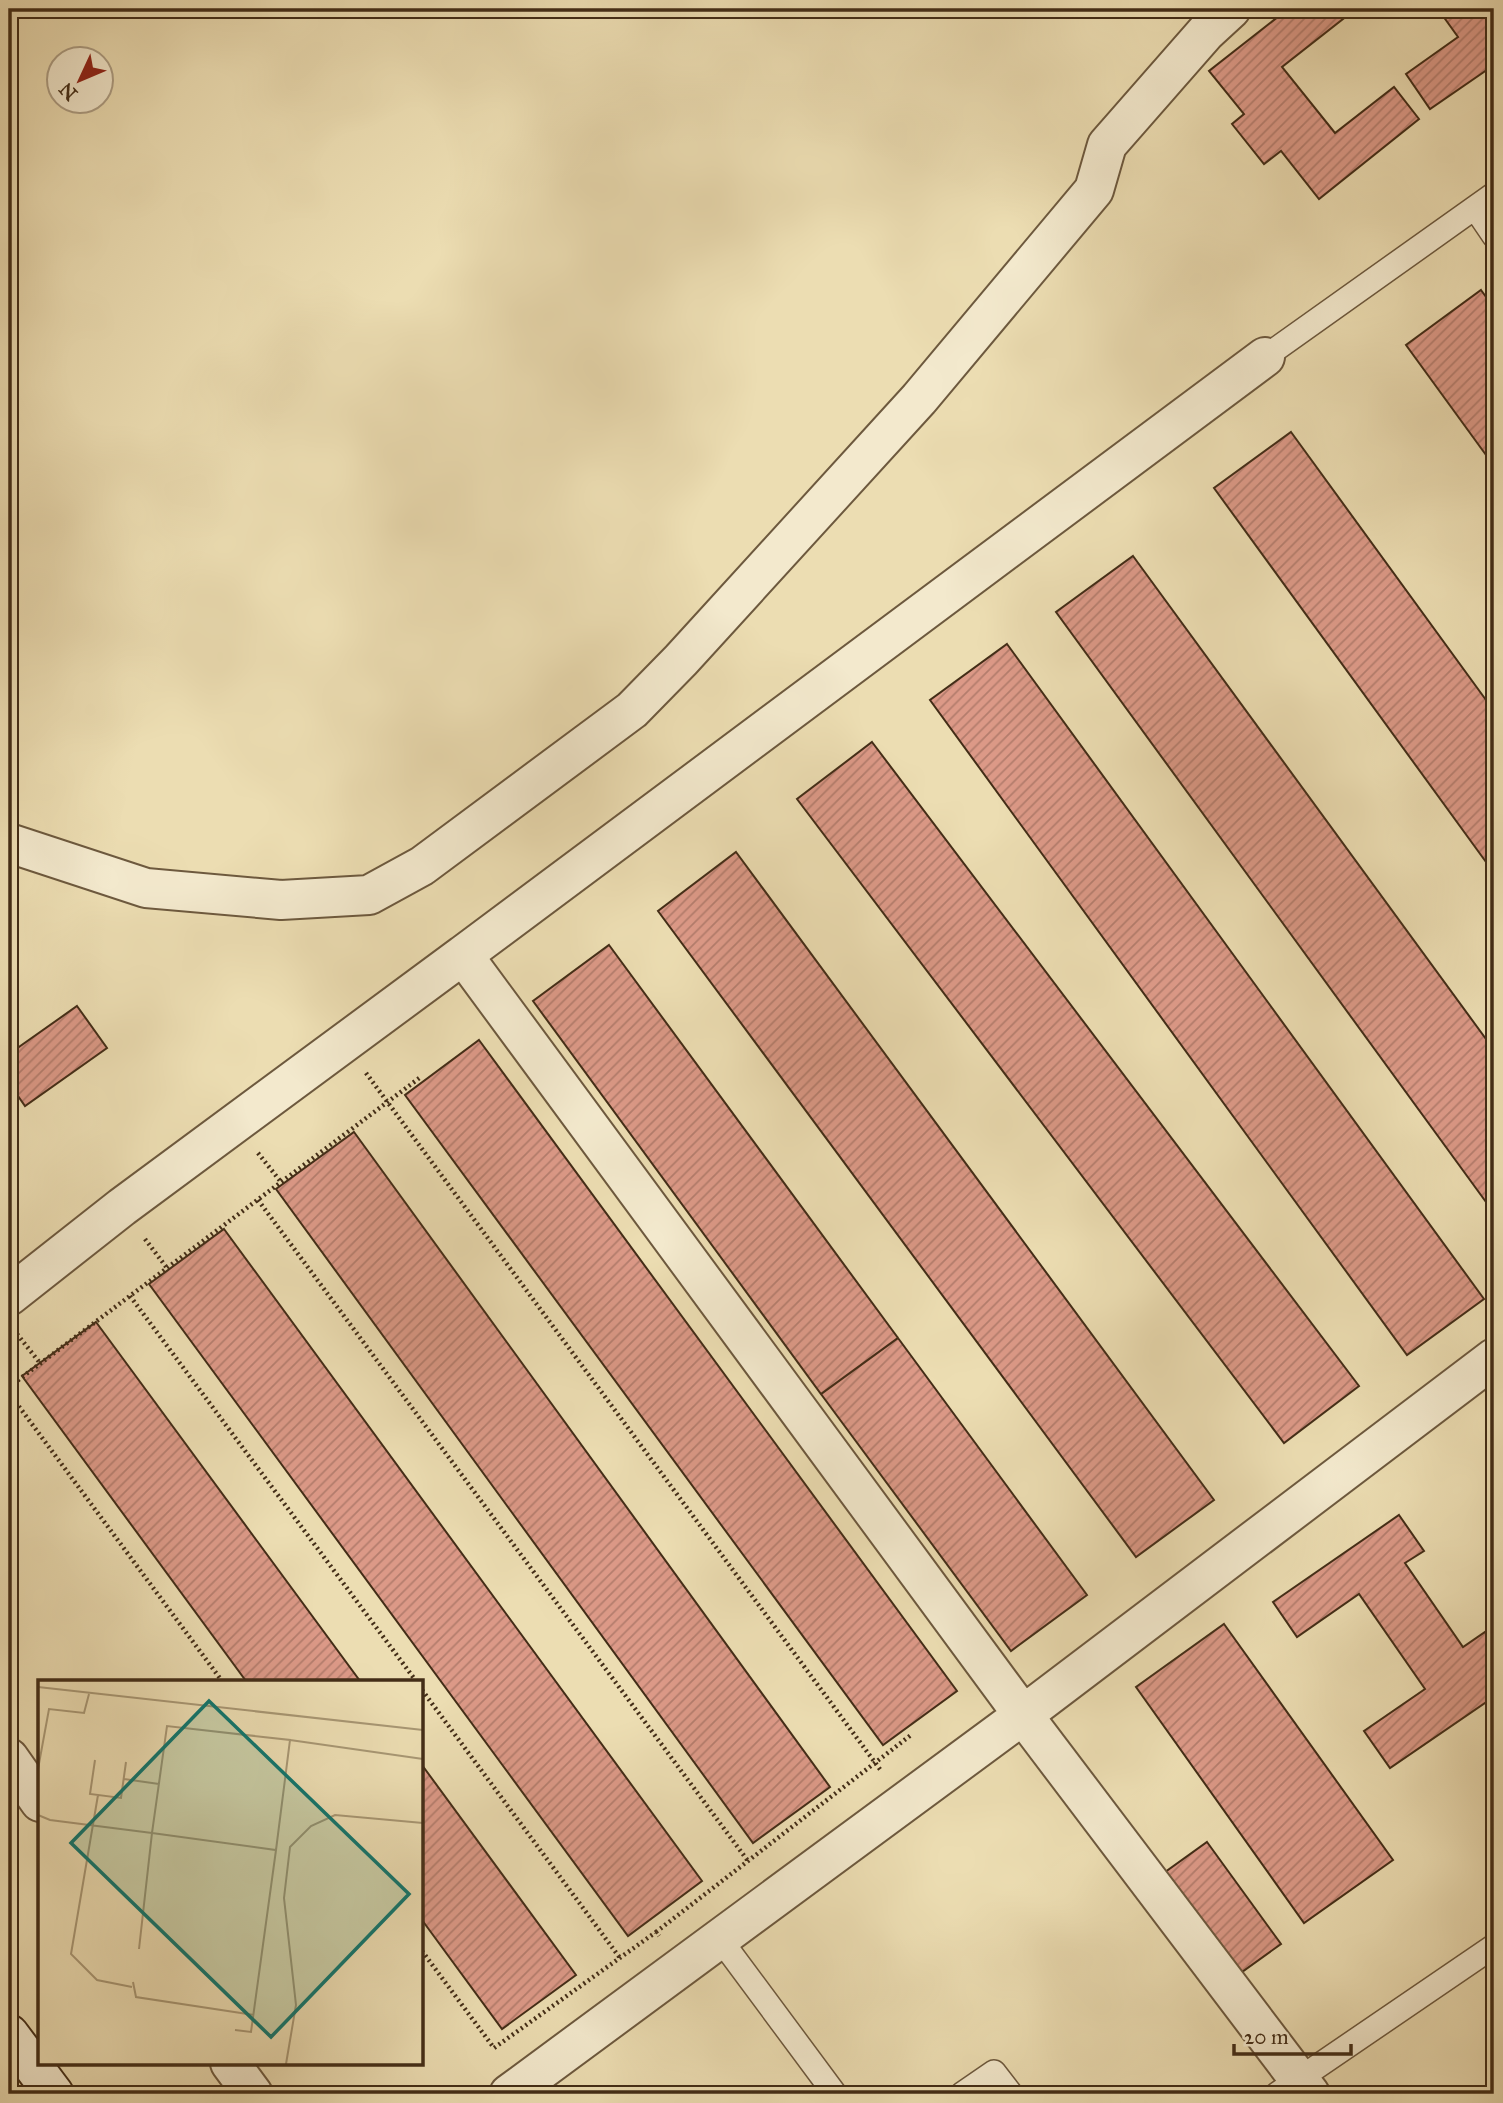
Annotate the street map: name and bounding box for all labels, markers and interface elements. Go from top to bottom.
north arrow [46,46,116,116]
text: N [54,78,82,105]
inset map [38,1680,424,2064]
scale bar [1234,2012,1351,2056]
text: 20 m [1244,2024,1289,2050]

